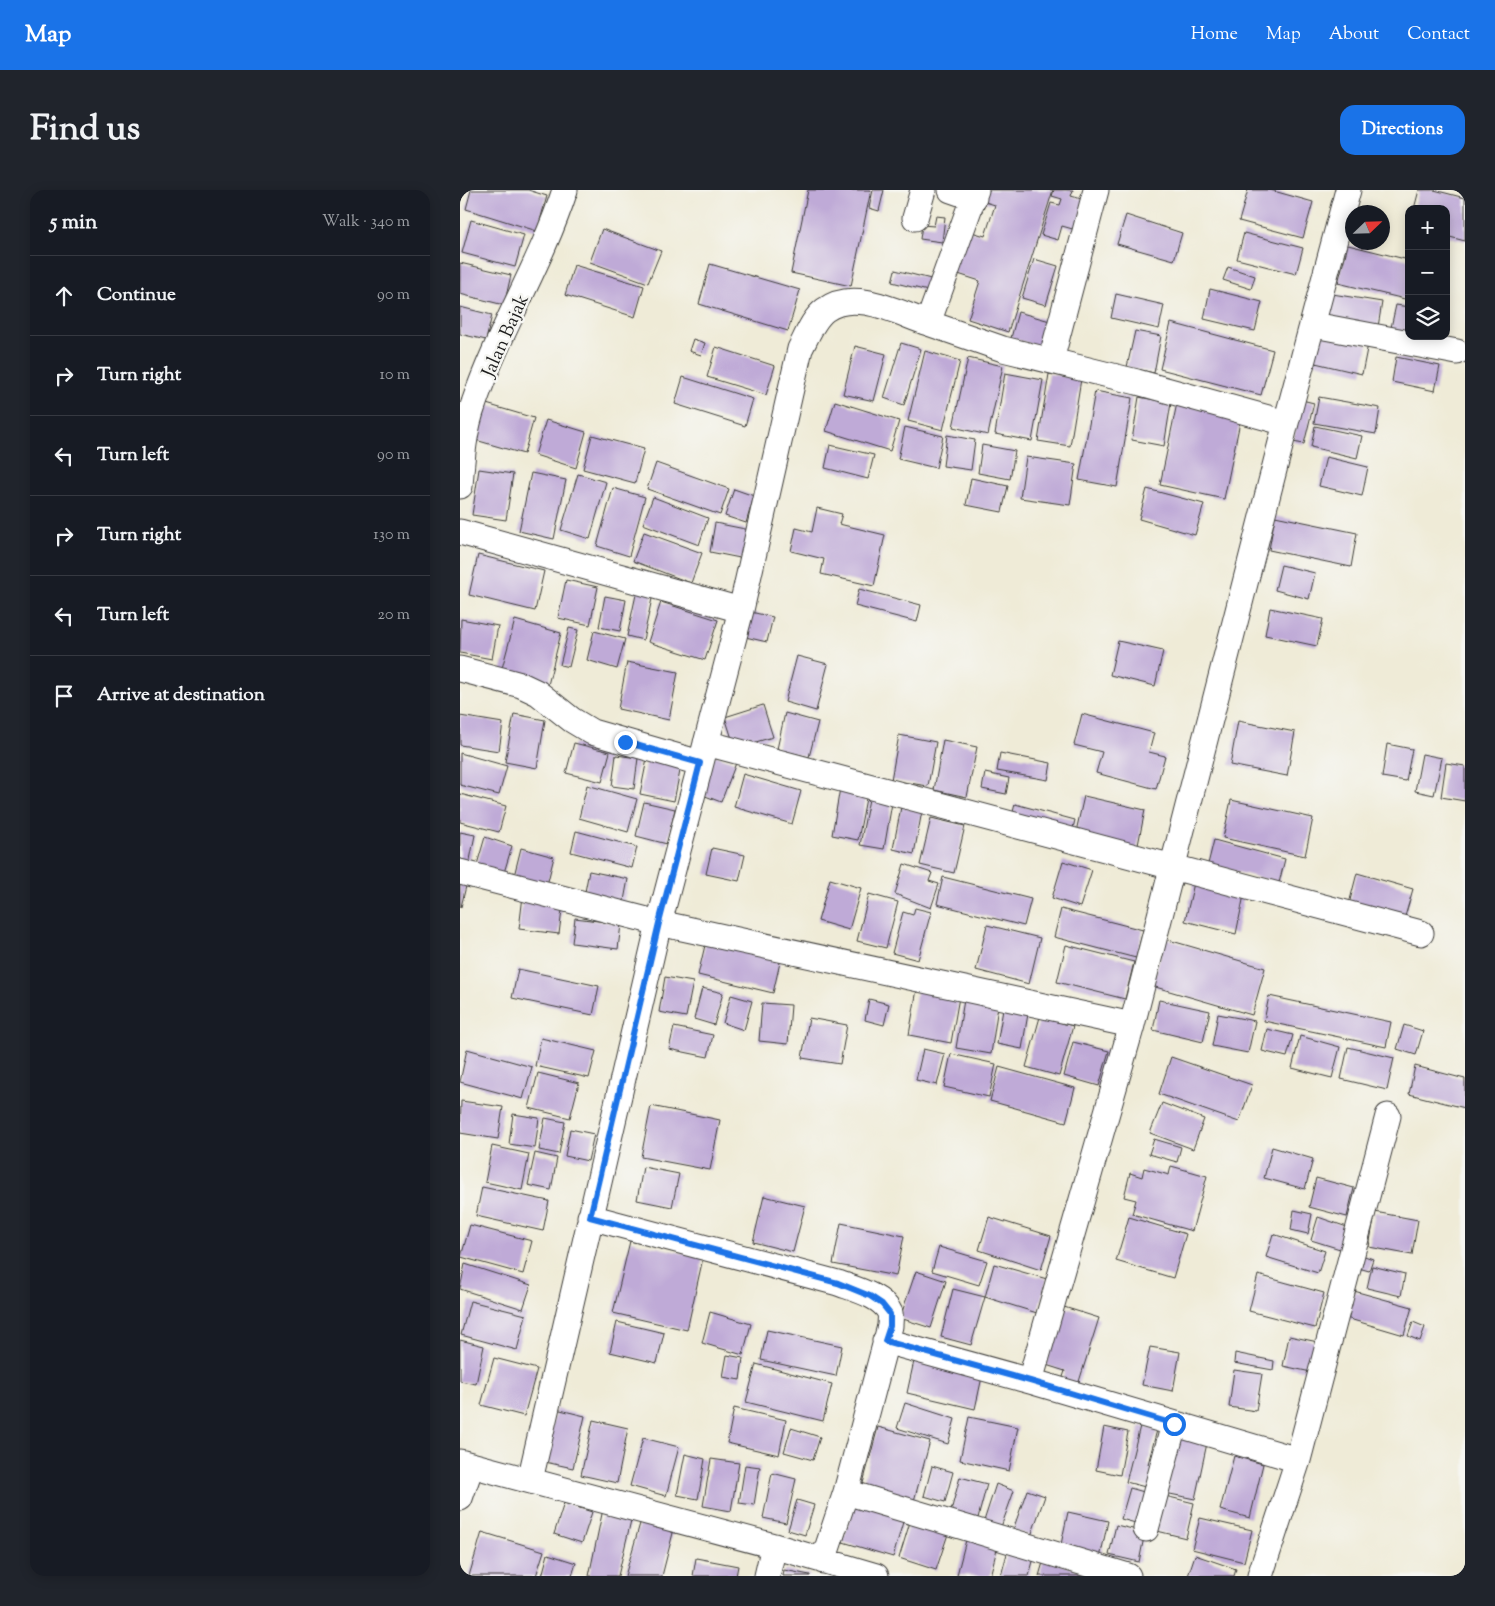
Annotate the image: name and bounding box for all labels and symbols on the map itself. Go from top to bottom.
north arrow [1345,205,1390,250]
street label: Jalan Bajak [476,290,537,383]
route end [614,731,637,754]
route start [1163,1413,1186,1436]

